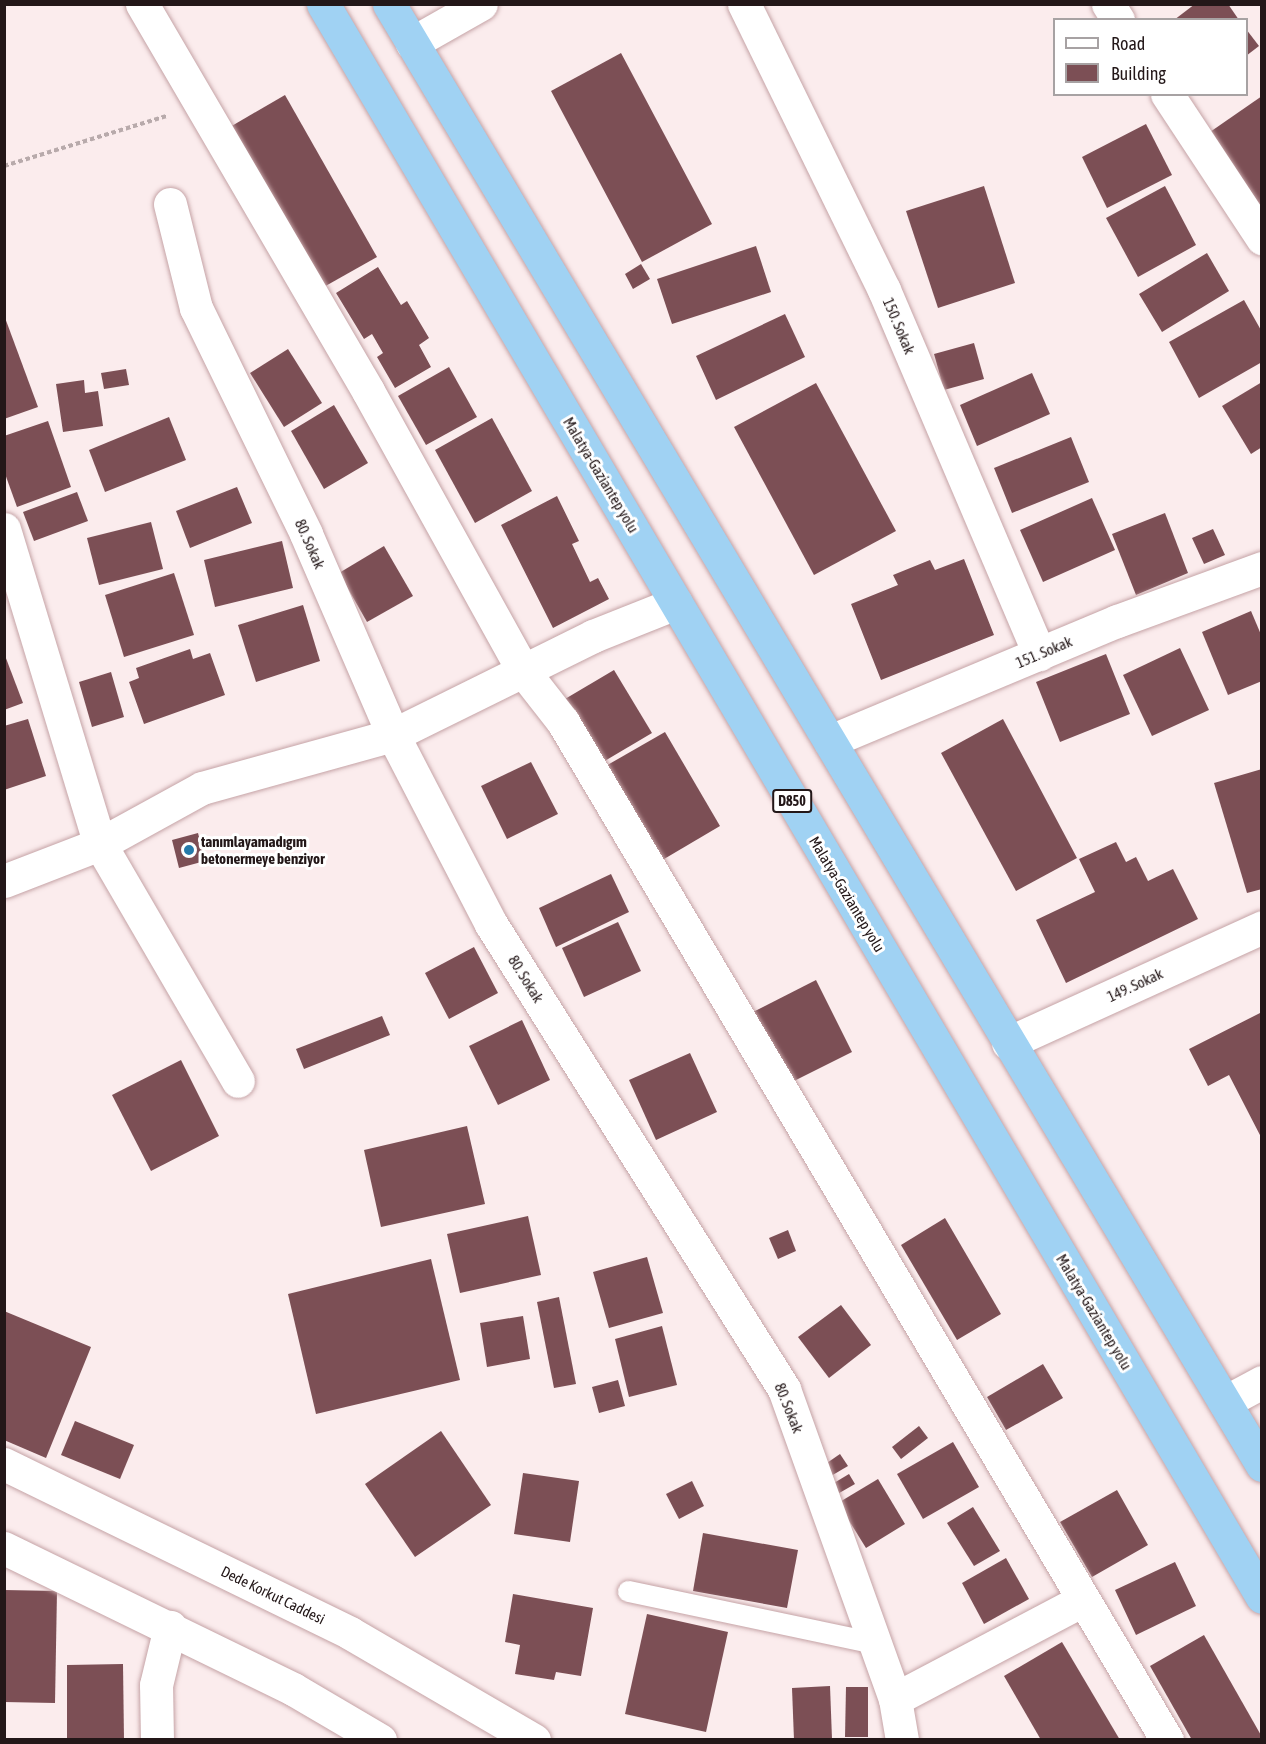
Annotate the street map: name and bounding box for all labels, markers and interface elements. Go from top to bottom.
legend [1053,18,1248,96]
text: Road [1111,33,1145,54]
text: Building [1111,63,1166,84]
street label: 150. Sokak [879,295,919,357]
street label: Malatya-Gaziantep yolu [559,414,643,536]
street label: 80. Sokak [291,516,329,572]
street label: 151. Sokak [1013,632,1075,672]
road number: D850 [771,790,813,812]
place label: tanımlayamadıgım betonermeye benziyor [201,832,325,867]
street label: Malatya-Gaziantep yolu [805,833,889,955]
marker: tanımlayamadıgım betonermeye benziyor [182,843,196,857]
street label: 80. Sokak [504,952,548,1006]
street label: 149. Sokak [1104,964,1166,1006]
street label: Malatya-Gaziantep yolu [1052,1251,1136,1373]
street label: 80. Sokak [771,1380,807,1436]
street label: Dede Korkut Caddesi [218,1562,328,1628]

